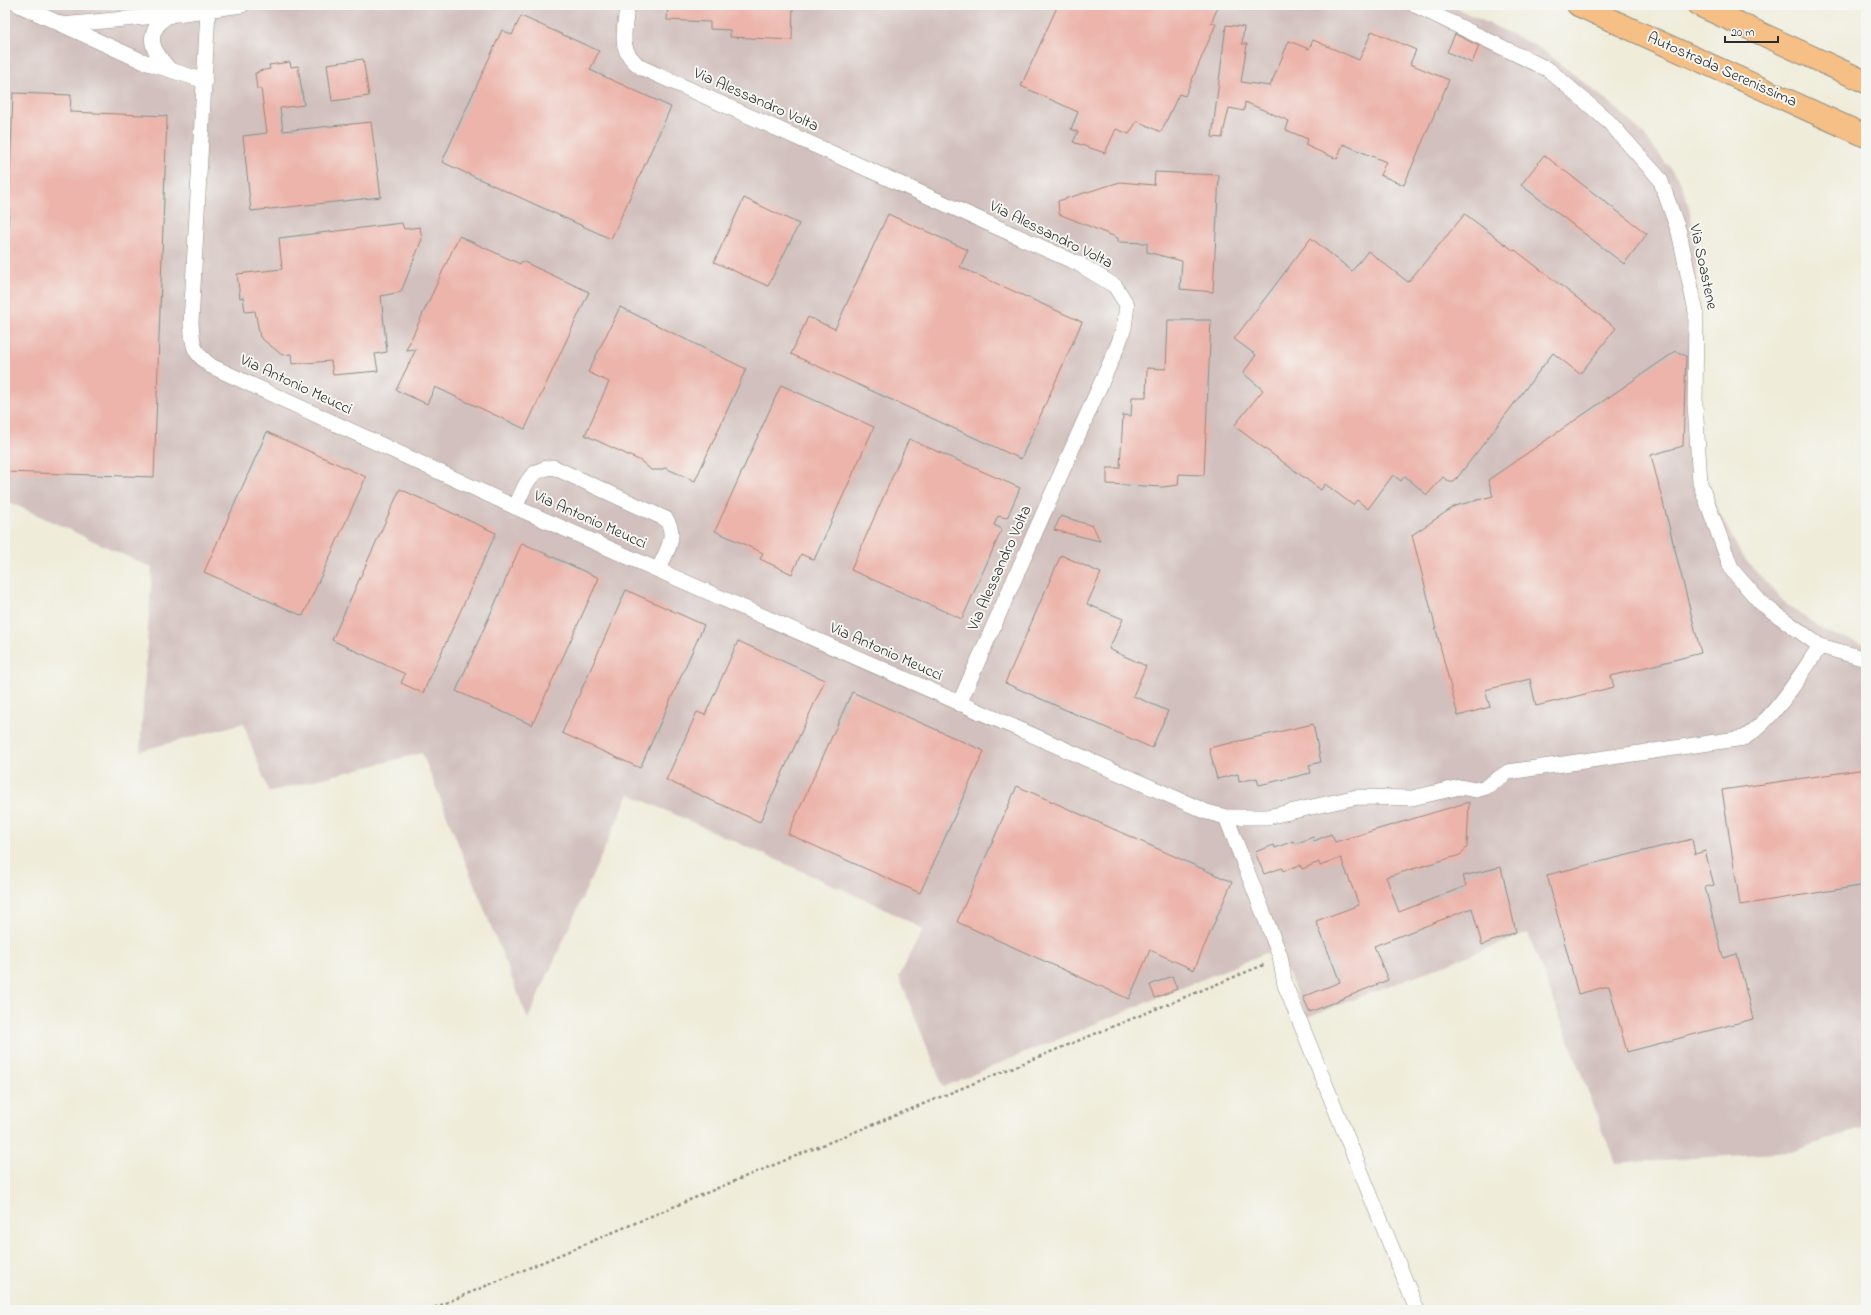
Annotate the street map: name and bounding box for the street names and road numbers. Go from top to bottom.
street label: Autostrada Serenissima [1643,26,1801,114]
street label: Via Alessandro Volta [689,61,822,138]
street label: Via Alessandro Volta [984,194,1117,275]
street label: Via Soastene [1682,221,1724,313]
street label: Via Antonio Meucci [235,348,356,422]
street label: Via Antonio Meucci [529,484,650,556]
street label: Via Alessandro Volta [961,502,1038,635]
street label: Via Antonio Meucci [825,616,946,688]

